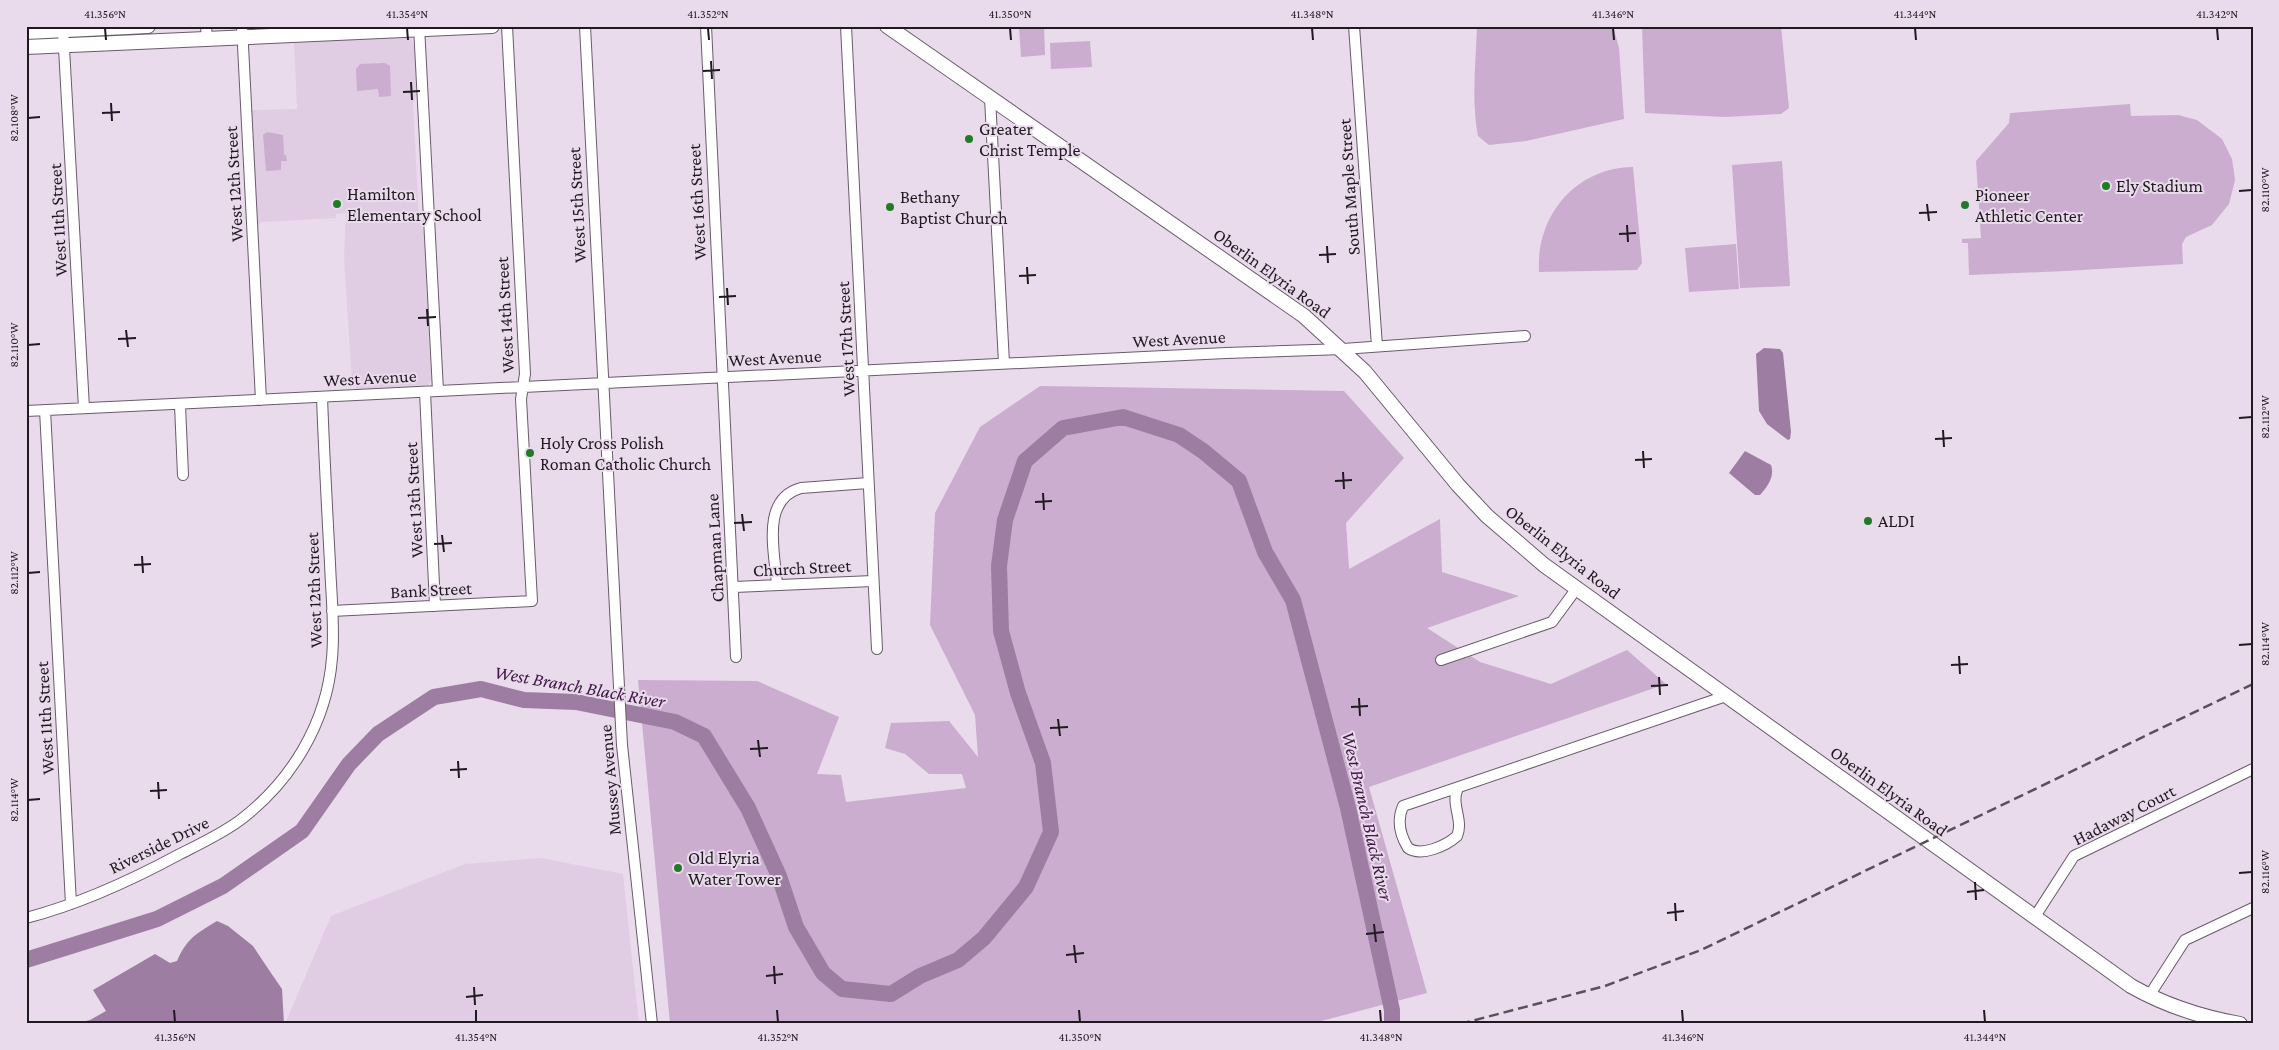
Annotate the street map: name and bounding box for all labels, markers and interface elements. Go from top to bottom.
text: 41.356°N [84,7,126,21]
text: 41.354°N [386,7,428,21]
text: 41.352°N [687,7,729,21]
text: 41.350°N [988,7,1032,21]
text: 41.348°N [1290,7,1334,21]
text: 41.346°N [1592,7,1634,21]
text: 41.344°N [1894,7,1937,21]
text: 41.342°N [2196,7,2238,21]
text: 82.108°W [7,94,21,142]
street label: South Maple Street [1334,117,1364,256]
place label: Greater Christ Temple [979,119,1080,160]
street label: West 12th Street [221,125,247,242]
marker: Greater Christ Temple [963,133,975,145]
street label: West 16th Street [684,142,710,261]
street label: West 15th Street [564,146,590,263]
street label: West 11th Street [45,162,71,277]
text: 82.110°W [2258,168,2272,213]
place label: Ely Stadium [2116,176,2204,196]
marker: Ely Stadium [2100,180,2112,192]
place label: Hamilton Elementary School [347,184,482,225]
place label: Pioneer Athletic Center [1975,185,2084,226]
place label: Bethany Baptist Church [900,187,1008,228]
marker: Hamilton Elementary School [331,198,343,210]
marker: Pioneer Athletic Center [1959,199,1971,211]
marker: Bethany Baptist Church [884,201,896,213]
street label: Oberlin Elyria Road [1209,224,1335,323]
street label: West 14th Street [492,255,518,374]
street label: West 17th Street [833,280,859,397]
text: 82.110°W [7,323,21,368]
street label: West Avenue [1132,327,1226,351]
street label: West Avenue [728,346,822,370]
street label: West Avenue [323,366,417,390]
text: 82.112°W [2258,395,2272,439]
place label: Holy Cross Polish Roman Catholic Church [540,433,711,474]
street label: West 13th Street [401,441,427,558]
marker: Holy Cross Polish Roman Catholic Church [524,447,536,459]
street label: Chapman Lane [702,493,728,603]
street label: Oberlin Elyria Road [1502,501,1625,603]
place label: ALDI [1878,511,1915,531]
marker: ALDI [1862,515,1874,527]
street label: West 12th Street [302,531,326,648]
text: 82.112°W [7,551,21,595]
street label: Church Street [752,555,853,581]
street label: Bank Street [390,578,473,602]
text: 82.114°W [2258,622,2272,666]
street label: West 11th Street [32,660,58,775]
water label: West Branch Black River [493,661,668,712]
street label: Mussey Avenue [595,724,625,836]
water label: West Branch Black River [1338,729,1398,904]
street label: Oberlin Elyria Road [1826,742,1952,841]
text: 82.114°W [7,778,21,822]
street label: Hadaway Court [2069,780,2179,849]
street label: Riverside Drive [106,812,212,878]
place label: Old Elyria Water Tower [688,848,782,889]
text: 82.116°W [2258,850,2272,894]
marker: Old Elyria Water Tower [672,862,684,874]
text: 41.356°N [154,1030,196,1044]
text: 41.354°N [455,1030,497,1044]
text: 41.352°N [757,1030,799,1044]
text: 41.350°N [1058,1030,1102,1044]
text: 41.348°N [1359,1030,1403,1044]
text: 41.346°N [1662,1030,1704,1044]
text: 41.344°N [1964,1030,2007,1044]

